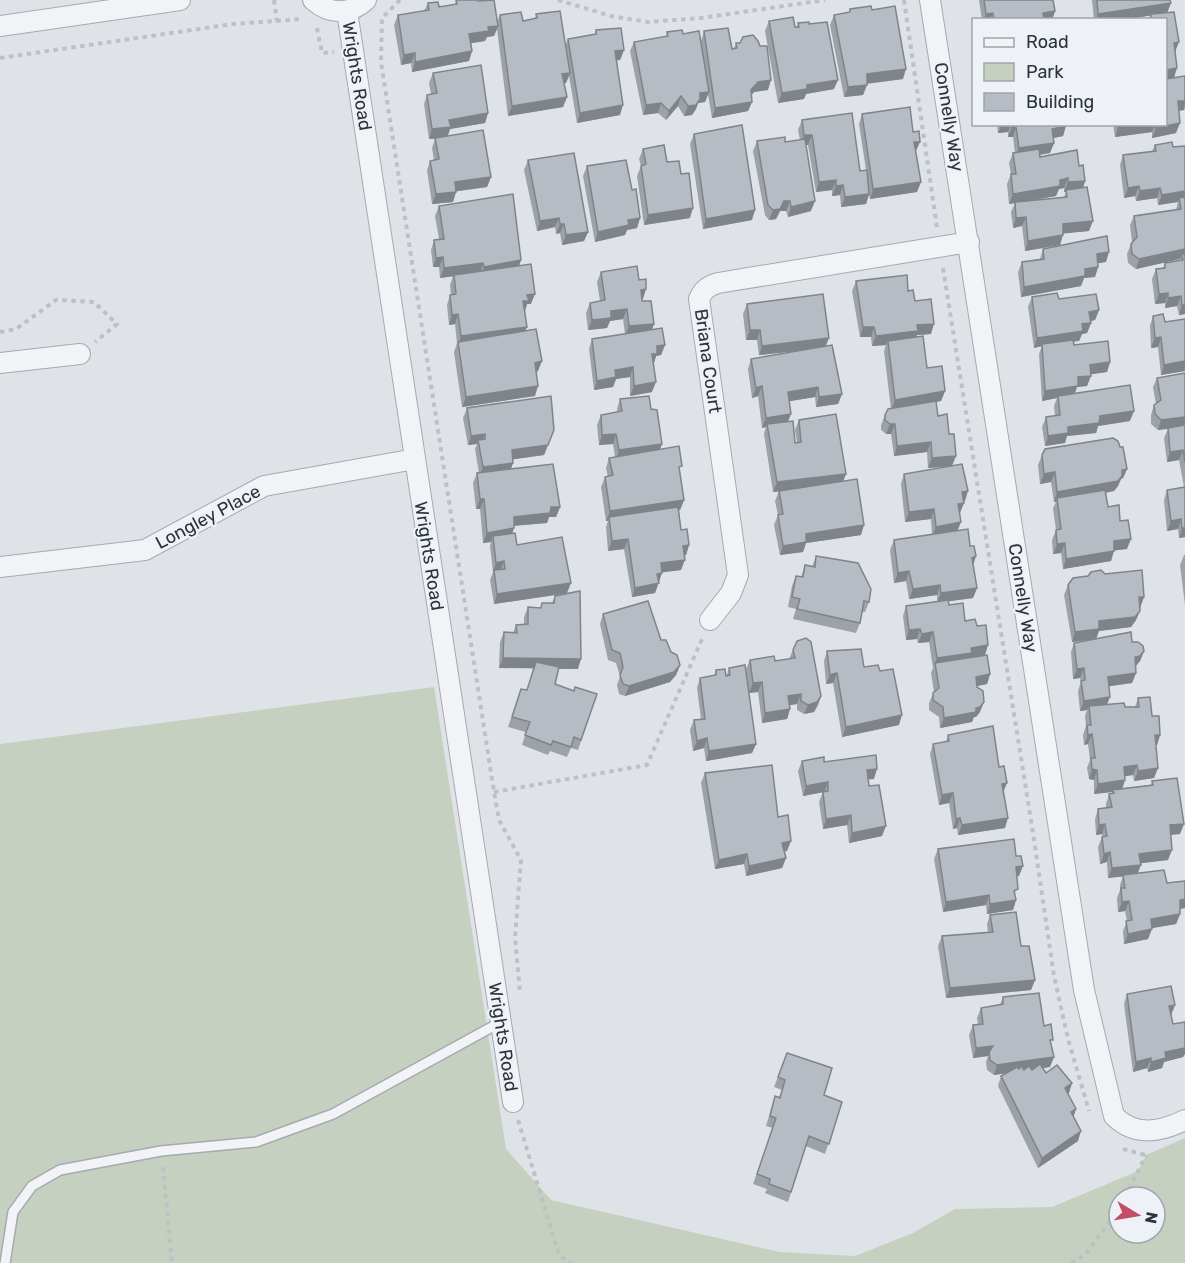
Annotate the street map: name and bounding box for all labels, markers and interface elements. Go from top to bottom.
legend [972,18,1167,126]
street label: Wrights Road [338,20,376,132]
text: Road [1026,31,1069,53]
street label: Connelly Way [930,61,968,173]
text: Park [1026,61,1064,83]
text: Building [1026,91,1094,113]
street label: Briana Court [690,307,726,415]
street label: Longley Place [152,480,264,554]
street label: Wrights Road [410,500,448,612]
street label: Connelly Way [1004,542,1042,654]
street label: Wrights Road [484,981,522,1093]
north arrow [1107,1185,1167,1245]
text: N [1141,1210,1162,1225]

